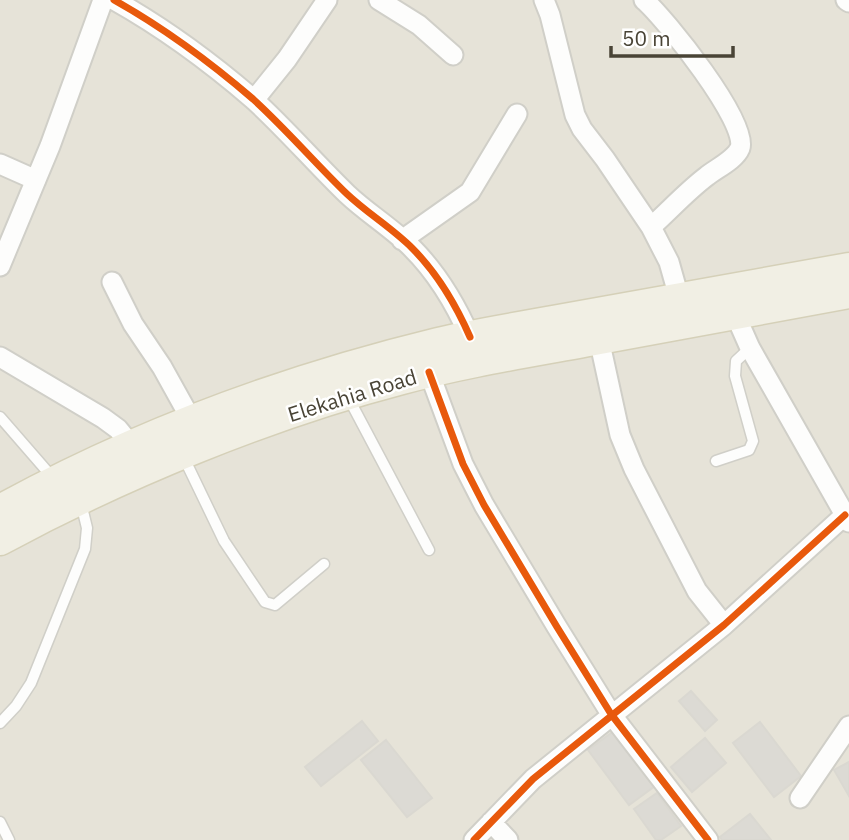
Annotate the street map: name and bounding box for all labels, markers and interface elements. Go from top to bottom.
scale bar [611,14,734,58]
text: 50 m [622,24,671,52]
street label: Elekahia Road [284,362,420,428]

